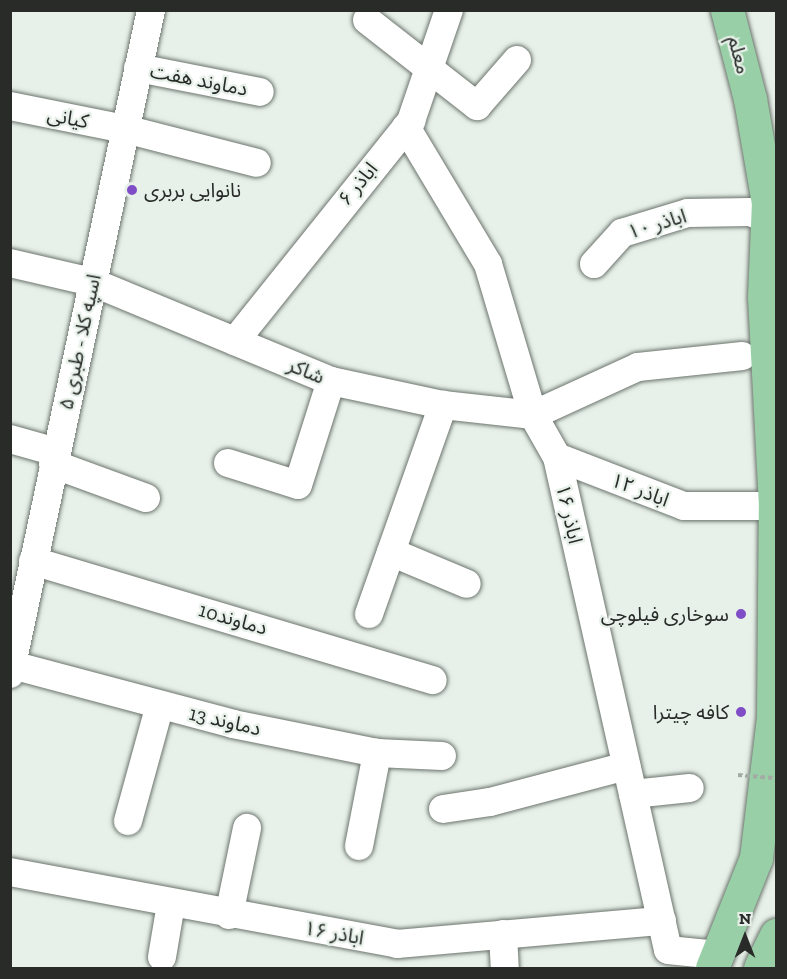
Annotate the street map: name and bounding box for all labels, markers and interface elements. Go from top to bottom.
street label: معلم [722,33,756,77]
street label: دماوند هفت [148,59,250,101]
street label: کیانی [45,102,91,134]
street label: اباذر ۶ [333,158,383,210]
place label: نانوایی بربری [144,178,241,202]
marker: نانوایی بربری [125,183,139,197]
street label: اباذر ۱۰ [625,204,689,244]
street label: اسپه کلا - طبری ۵ [54,272,106,412]
street label: شاکر [284,353,328,389]
street label: اباذر ۱۲ [608,468,672,512]
street label: اباذر ۱۶ [551,482,587,546]
street label: دماوند10 [196,598,270,640]
place label: سوخاری فیلوچی [601,602,729,626]
marker: سوخاری فیلوچی [734,607,748,621]
place label: کافه چیترا [653,700,729,724]
street label: دماوند 13 [187,701,263,741]
marker: کافه چیترا [734,705,748,719]
north arrow [715,907,775,967]
text: N [739,909,751,928]
street label: اباذر ۱۶ [302,916,366,950]

